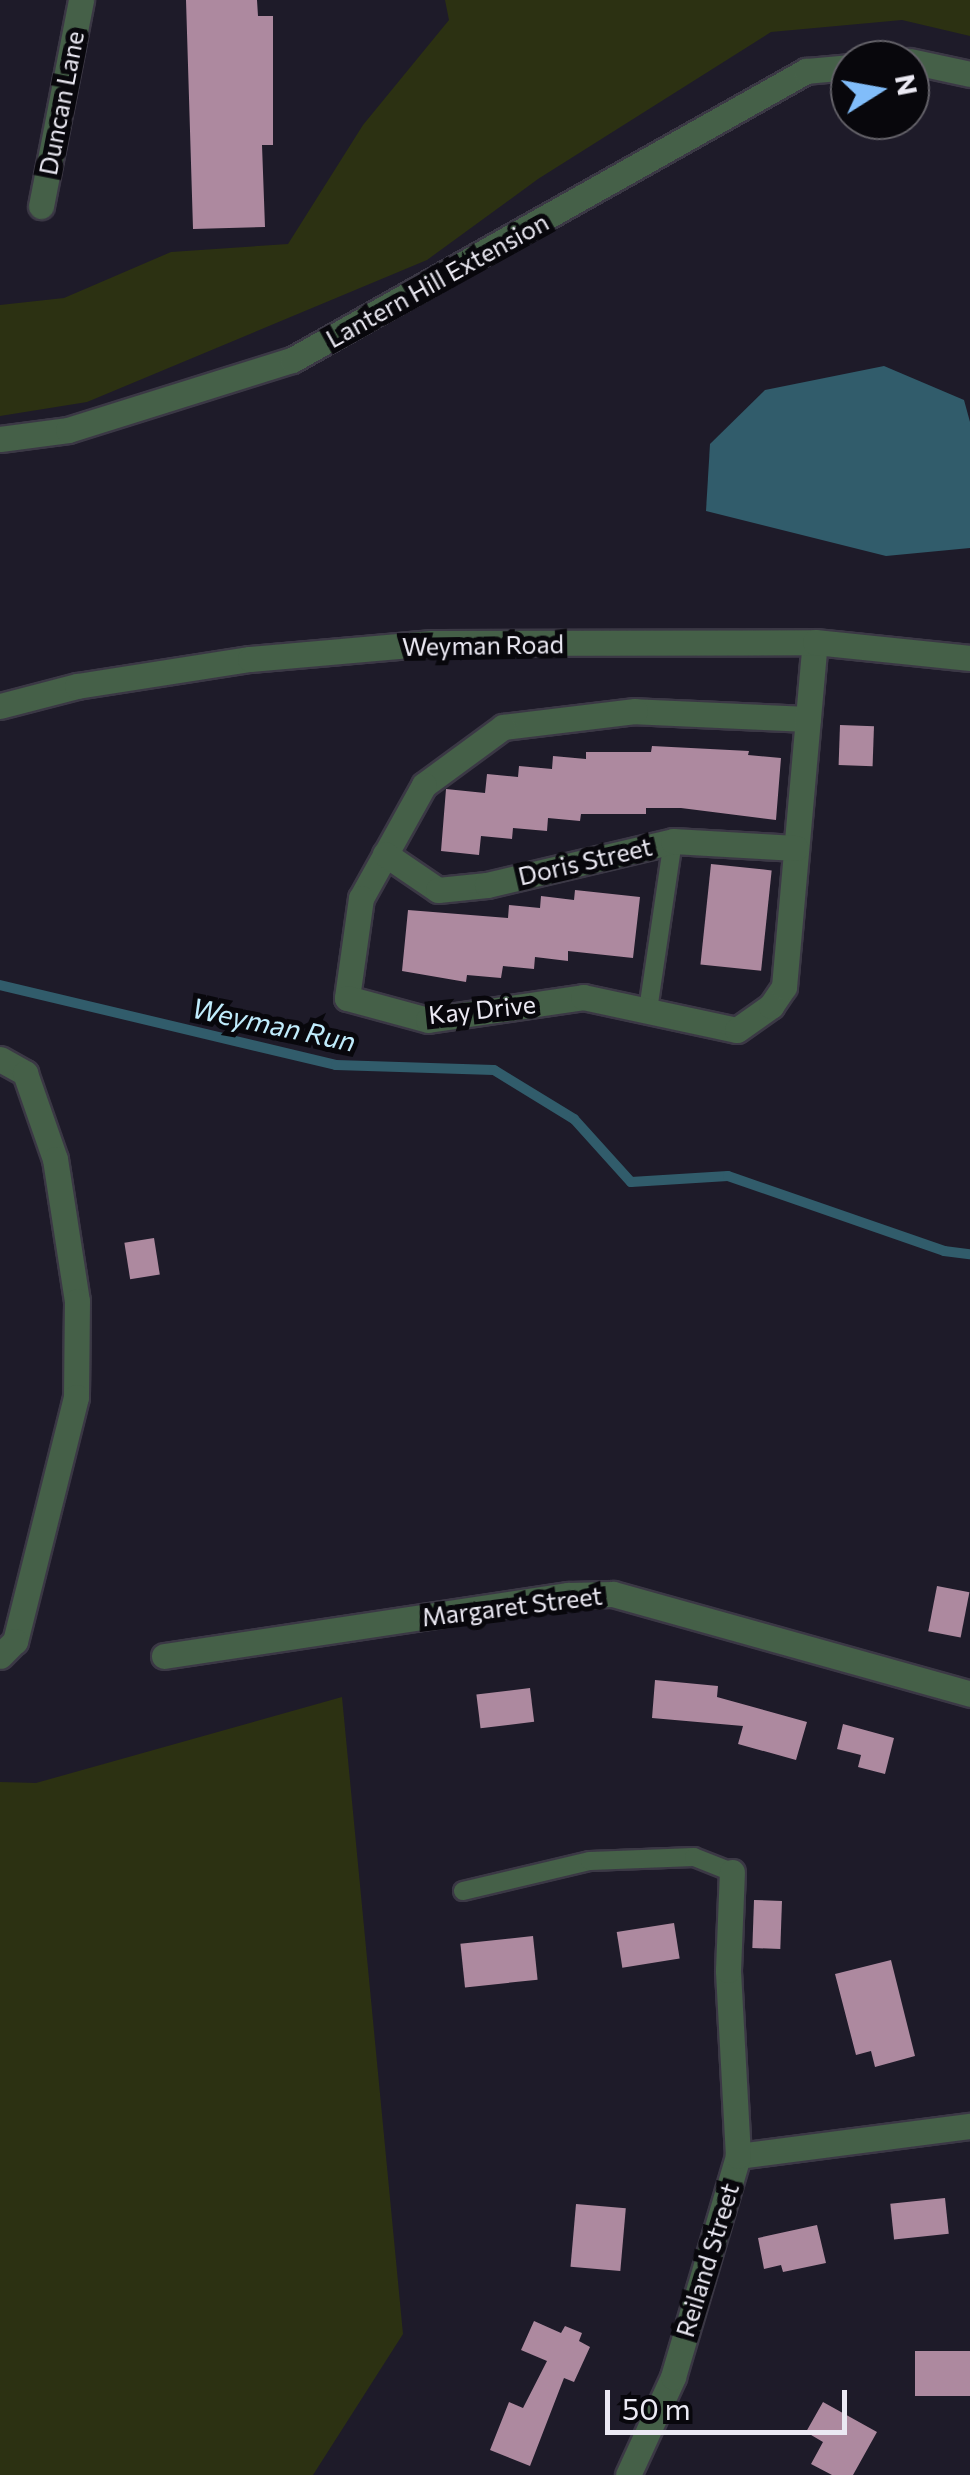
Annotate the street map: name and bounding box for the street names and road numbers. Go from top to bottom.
street label: Duncan Lane [32,28,90,178]
street label: Lantern Hill Extension [321,206,553,354]
street label: Weyman Road [402,629,564,661]
street label: Doris Street [515,831,655,891]
street label: Kay Drive [427,988,537,1030]
street label: Margaret Street [420,1580,604,1632]
street label: Reiland Street [669,2180,745,2340]

